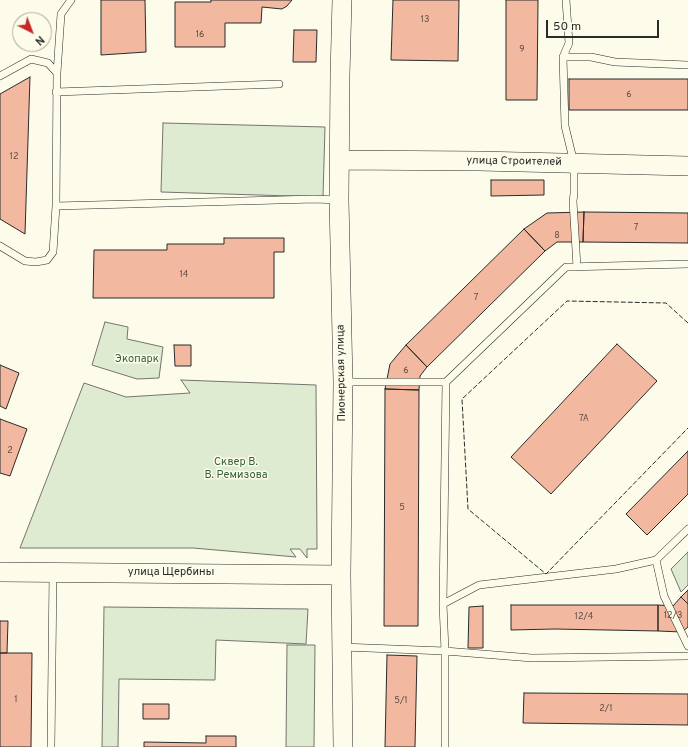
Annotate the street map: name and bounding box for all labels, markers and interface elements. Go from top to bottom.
north arrow [12,12,52,52]
scale bar [548,12,661,38]
house number: 13 [421,15,429,25]
text: 50 m [553,19,581,35]
house number: 16 [196,30,204,40]
text: N [32,32,47,48]
house number: 9 [519,45,525,55]
house number: 6 [626,90,632,100]
house number: 12 [10,152,18,162]
street label: улица Строителей [466,155,562,169]
house number: 7 [634,223,638,233]
house number: 8 [554,231,560,241]
house number: 14 [180,270,188,280]
house number: 7 [474,293,478,303]
street label: Пионерская улица [335,324,349,422]
park label: Экопарк [115,353,159,367]
house number: 6 [403,366,409,376]
house number: 7А [579,414,589,424]
house number: 2 [7,446,13,456]
park label: Сквер В. В. Ремизова [204,456,268,482]
house number: 5 [399,503,405,513]
street label: улица Щербины [128,566,214,580]
house number: 12/3 [664,611,682,621]
house number: 12/4 [575,612,593,622]
house number: 1 [14,695,18,705]
house number: 5/1 [394,696,408,706]
house number: 2/1 [599,704,613,714]

